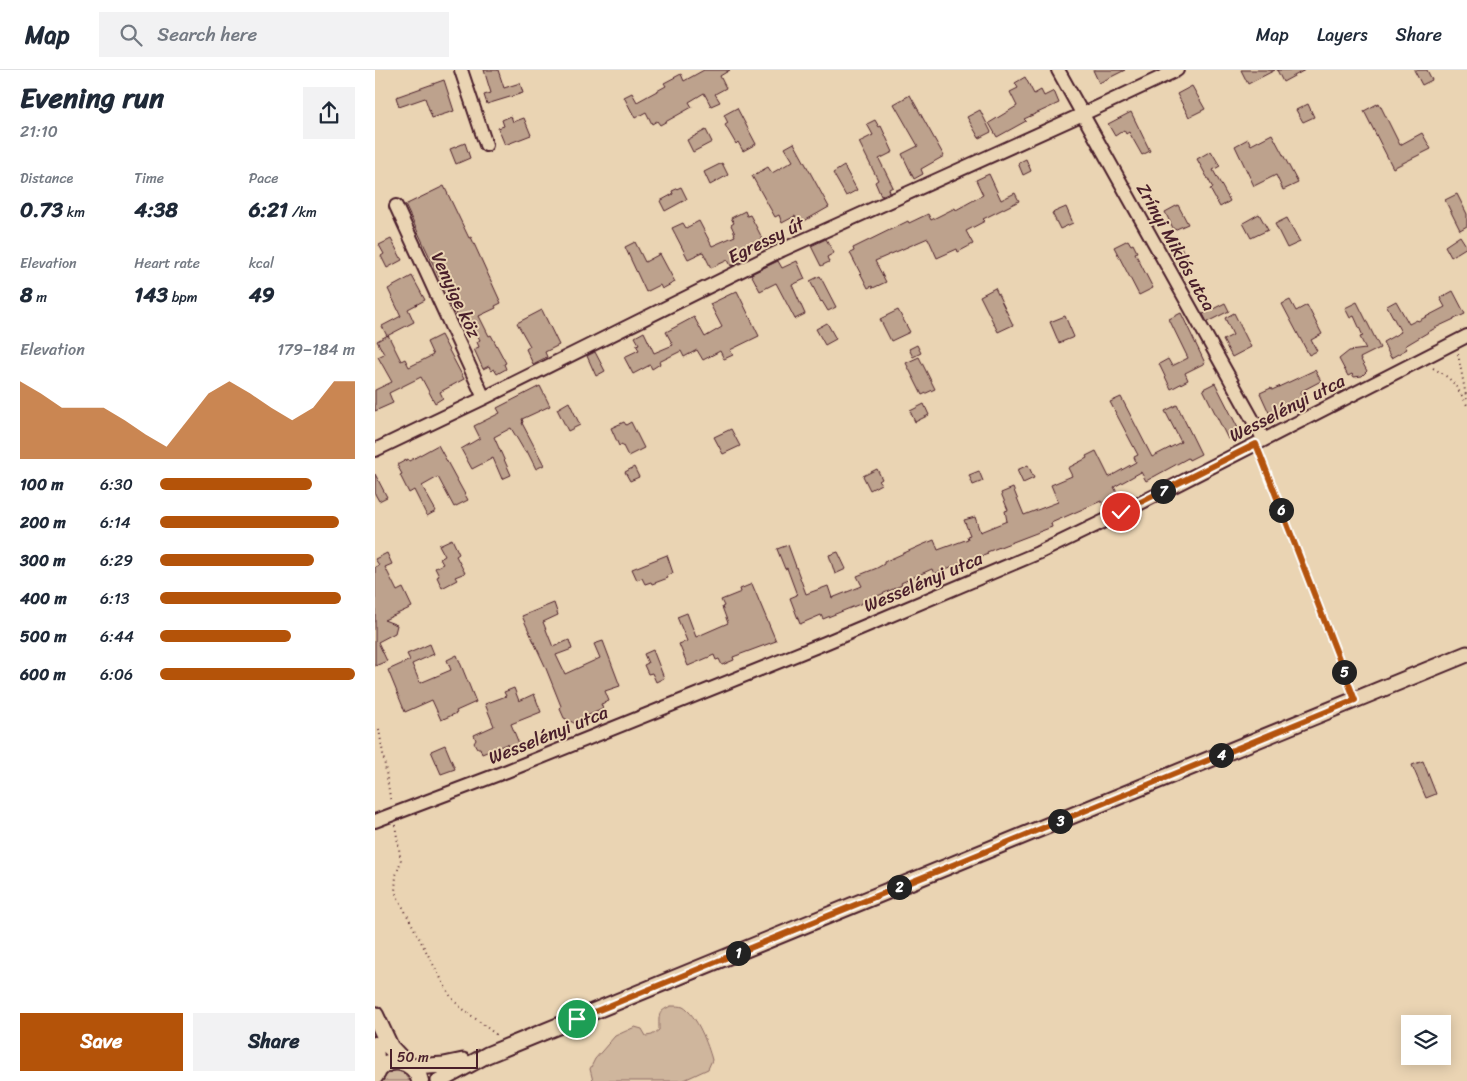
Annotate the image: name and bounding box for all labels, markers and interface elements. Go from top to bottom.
search box [99,12,449,57]
text: Map [25,14,69,56]
text: Search here [157,18,257,51]
text: Map [1256,19,1289,51]
text: Layers [1317,19,1368,51]
text: Share [1396,19,1442,51]
icon: search [117,21,145,49]
text: Evening run [20,73,164,122]
button: share [303,87,355,139]
text: 21:10 [20,117,58,146]
text: Distance [20,166,73,191]
text: Time [134,166,164,191]
text: Pace [249,166,278,191]
street label: Zrínyi Miklós utca [1127,177,1225,317]
text: 0.73 [20,191,63,229]
text: 4:38 [134,191,178,229]
text: 6:21 [249,191,288,229]
text: km [63,200,85,225]
text: /km [288,200,317,225]
street label: Egressy út [722,207,811,272]
street label: Venyige köz [422,246,490,344]
text: Elevation [20,251,77,276]
text: Heart rate [134,251,200,276]
text: kcal [249,251,274,276]
text: 8 [20,276,33,314]
text: 143 [134,276,168,314]
text: 49 [249,276,275,314]
text: m [33,285,47,310]
text: bpm [168,285,197,310]
text: Elevation [20,335,85,364]
text: 179–184 m [277,335,355,364]
street label: Wesselényi utca [1223,364,1352,451]
text: 100 m [20,470,64,499]
text: 6:30 [100,470,133,499]
pin: 7 [1151,478,1175,504]
text: 7 [1160,479,1168,504]
pin [1100,491,1142,533]
icon: check [1107,498,1135,526]
pin: 6 [1269,498,1293,522]
text: 6 [1278,498,1285,523]
text: 200 m [20,508,66,537]
text: 6:14 [100,508,131,537]
street label: Wesselényi utca [858,542,989,622]
text: 300 m [20,546,65,575]
text: 6:29 [100,546,133,575]
text: 400 m [20,584,67,613]
text: 6:13 [100,584,130,613]
text: 500 m [20,622,66,651]
text: 6:44 [100,622,134,651]
text: 600 m [20,660,66,689]
text: 6:06 [100,660,133,689]
pin: 5 [1331,660,1357,684]
text: 5 [1340,660,1349,685]
street label: Wesselényi utca [483,696,614,774]
pin: 4 [1209,742,1233,768]
text: 4 [1217,743,1226,768]
pin: 3 [1047,808,1073,834]
text: 3 [1057,809,1064,834]
pin: 2 [887,874,911,900]
text: 2 [895,875,904,900]
pin: 1 [725,940,751,966]
text: 1 [735,941,742,966]
pin [556,998,598,1040]
icon: arrive [563,1005,591,1033]
button: Save [20,1013,183,1071]
button: Share [193,1013,355,1071]
map controls [1401,1015,1451,1065]
button: layers [1401,1015,1451,1065]
text: 50 m [397,1045,429,1070]
scale bar [390,1046,477,1069]

